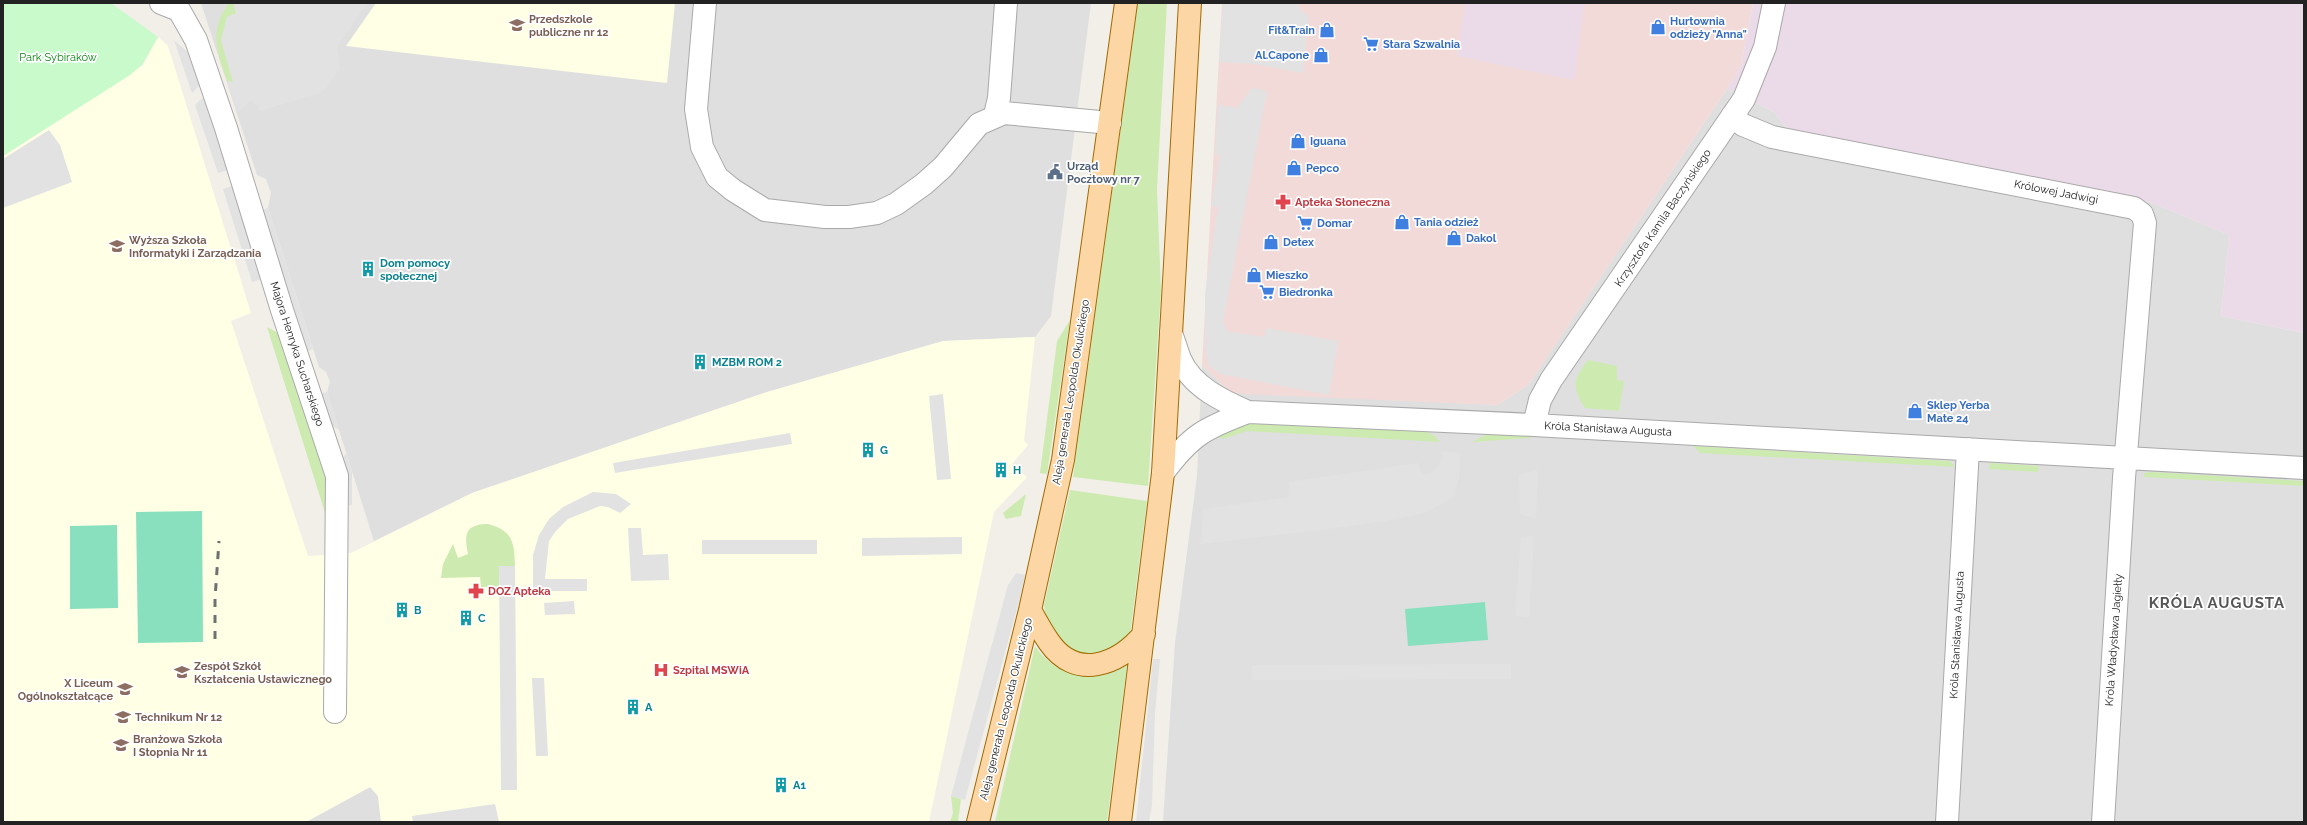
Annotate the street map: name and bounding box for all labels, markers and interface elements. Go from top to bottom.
place label: Przedszkole publiczne nr 12 [529,13,608,39]
place label: Hurtownia odzieży "Anna" [1670,15,1747,41]
school or university icon: Przedszkole publiczne nr 12 [508,16,526,34]
shop icon: Hurtownia odzieży "Anna" [1649,18,1667,36]
shop icon: Fit&Train [1318,21,1336,39]
place label: Fit&Train [1268,24,1315,37]
supermarket icon: Stara Szwalnia [1362,35,1380,53]
place label: Stara Szwalnia [1383,38,1460,51]
shop icon: Al.Capone [1312,46,1330,64]
place label: Al.Capone [1255,49,1309,62]
park label: Park Sybiraków [19,51,97,64]
shop icon: Iguana [1289,132,1307,150]
place label: Iguana [1310,135,1346,148]
street label: Krzysztofa Kamila Baczyńskiego [1612,146,1714,289]
shop icon: Pepco [1285,159,1303,177]
place label: Urząd Pocztowy nr 7 [1067,160,1141,186]
place label: Pepco [1306,162,1339,175]
public building icon: Urząd Pocztowy nr 7 [1046,163,1064,181]
street label: Królowej Jadwigi [2013,177,2099,207]
pharmacy icon: Apteka Słoneczna [1274,193,1292,211]
place label: Apteka Słoneczna [1295,196,1390,209]
shop icon: Tania odzież [1393,213,1411,231]
supermarket icon: Domar [1296,214,1314,232]
place label: Tania odzież [1414,216,1479,229]
place label: Domar [1317,217,1353,230]
shop icon: Dakol [1445,229,1463,247]
place label: Dakol [1466,232,1497,245]
shop icon: Detex [1262,233,1280,251]
place label: Wyższa Szkoła Informatyki i Zarządzania [129,234,261,260]
place label: Detex [1283,236,1314,249]
school or university icon: Wyższa Szkoła Informatyki i Zarządzania [108,237,126,255]
place label: Dom pomocy społecznej [380,257,450,283]
building icon: Dom pomocy społecznej [359,260,377,278]
shop icon: Mieszko [1245,266,1263,284]
place label: Mieszko [1266,269,1309,282]
street label: Majora Henryka Sucharskiego [267,280,327,428]
supermarket icon: Biedronka [1258,283,1276,301]
place label: Biedronka [1279,286,1333,299]
street label: Aleja generała Leopolda Okulickiego [1050,298,1092,486]
building icon: MZBM ROM 2 [691,353,709,371]
place label: MZBM ROM 2 [712,356,782,369]
place label: Sklep Yerba Mate 24 [1927,399,1990,425]
shop icon: Sklep Yerba Mate 24 [1906,402,1924,420]
street label: Króla Stanisława Augusta [1544,419,1672,439]
building icon: G [859,441,877,459]
place label: G [880,444,888,457]
building icon: H [992,461,1010,479]
place label: H [1013,464,1021,477]
street label: Króla Stanisława Augusta [1947,571,1967,699]
street label: Króla Władysława Jagiełły [2103,573,2125,707]
pharmacy icon: DOZ Apteka [467,582,485,600]
place label: DOZ Apteka [488,585,551,598]
district label: KRÓLA AUGUSTA [2149,594,2285,612]
building icon: B [393,601,411,619]
place label: B [414,604,422,617]
building icon: C [457,609,475,627]
place label: C [478,612,486,625]
street label: Aleja generała Leopolda Okulickiego [977,616,1035,802]
place label: Zespół Szkół Kształcenia Ustawicznego [194,660,332,686]
hospital icon: Szpital MSWiA [652,661,670,679]
school or university icon: Zespół Szkół Kształcenia Ustawicznego [173,663,191,681]
place label: Szpital MSWiA [673,664,750,677]
place label: X Liceum Ogólnokształcące [18,677,113,703]
school or university icon: X Liceum Ogólnokształcące [116,680,134,698]
building icon: A [624,698,642,716]
place label: A [645,701,653,714]
school or university icon: Technikum Nr 12 [114,708,132,726]
place label: Technikum Nr 12 [135,711,222,724]
place label: Branżowa Szkoła I Stopnia Nr 11 [133,733,222,759]
school or university icon: Branżowa Szkoła I Stopnia Nr 11 [112,736,130,754]
building icon: A1 [772,776,790,794]
place label: A1 [793,779,806,792]

